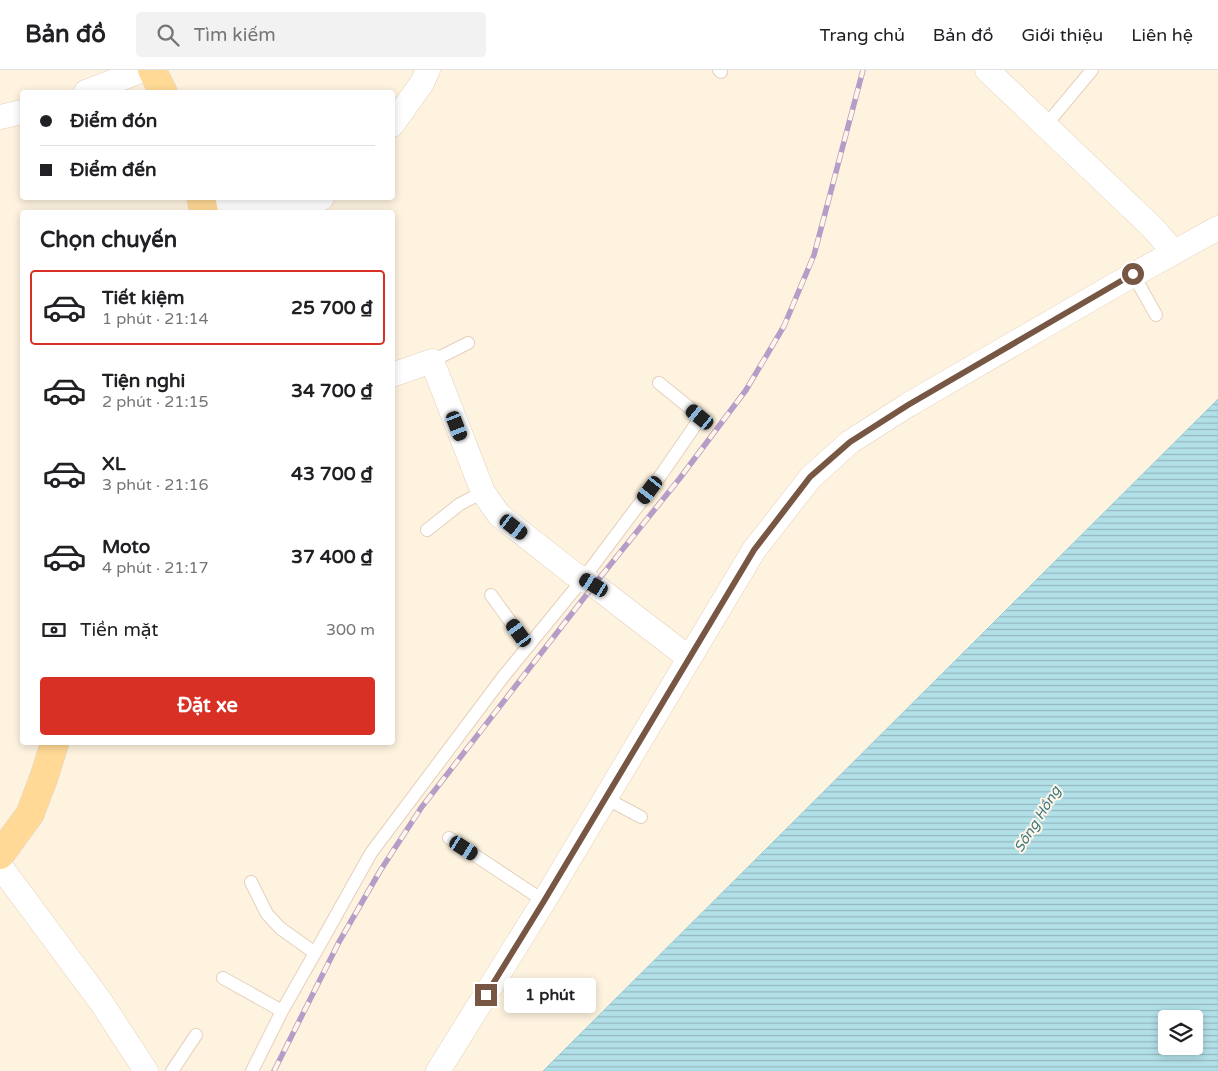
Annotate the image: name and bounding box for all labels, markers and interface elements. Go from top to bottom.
search box [136,12,486,57]
text: Bản đồ [25,20,106,49]
icon: search [154,21,182,49]
text: Tìm kiếm [194,24,276,46]
text: Trang chủ [820,24,905,46]
text: Bản đồ [933,24,993,46]
text: Giới thiệu [1021,24,1103,46]
text: Liên hệ [1131,24,1193,46]
text: Điểm đón [70,110,157,132]
text: Điểm đến [70,159,156,181]
text: Chọn chuyến [40,227,177,253]
route start [1122,263,1144,285]
icon: car [42,285,87,330]
text: Tiết kiệm [102,287,184,309]
text: 25 700 ₫ [291,297,373,319]
text: 1 phút · 21:14 [102,309,209,329]
icon: car [42,368,87,413]
text: Tiện nghi [102,370,185,392]
text: 34 700 ₫ [291,380,373,402]
text: 2 phút · 21:15 [102,392,209,412]
car [683,402,716,432]
car [444,409,469,443]
icon: car [42,451,87,496]
text: XL [102,453,126,475]
text: 43 700 ₫ [291,463,373,485]
car [634,474,665,506]
text: 3 phút · 21:16 [102,475,209,495]
car [497,512,530,542]
icon: car [42,534,87,579]
text: Moto [102,536,150,558]
text: 37 400 ₫ [291,546,373,568]
text: 4 phút · 21:17 [102,558,209,578]
car [577,571,610,599]
icon: cash [40,616,68,644]
car [504,616,533,650]
text: Tiền mặt [80,619,159,641]
text: 300 m [326,620,375,640]
button: Đặt xe [40,677,375,735]
water label: Sông Hồng [1011,782,1065,855]
car [447,834,480,862]
callout: 1 phút [504,978,596,1012]
route end [475,984,497,1006]
text: 1 phút [525,985,575,1005]
map controls [1158,1010,1203,1055]
button: layers [1158,1010,1203,1055]

